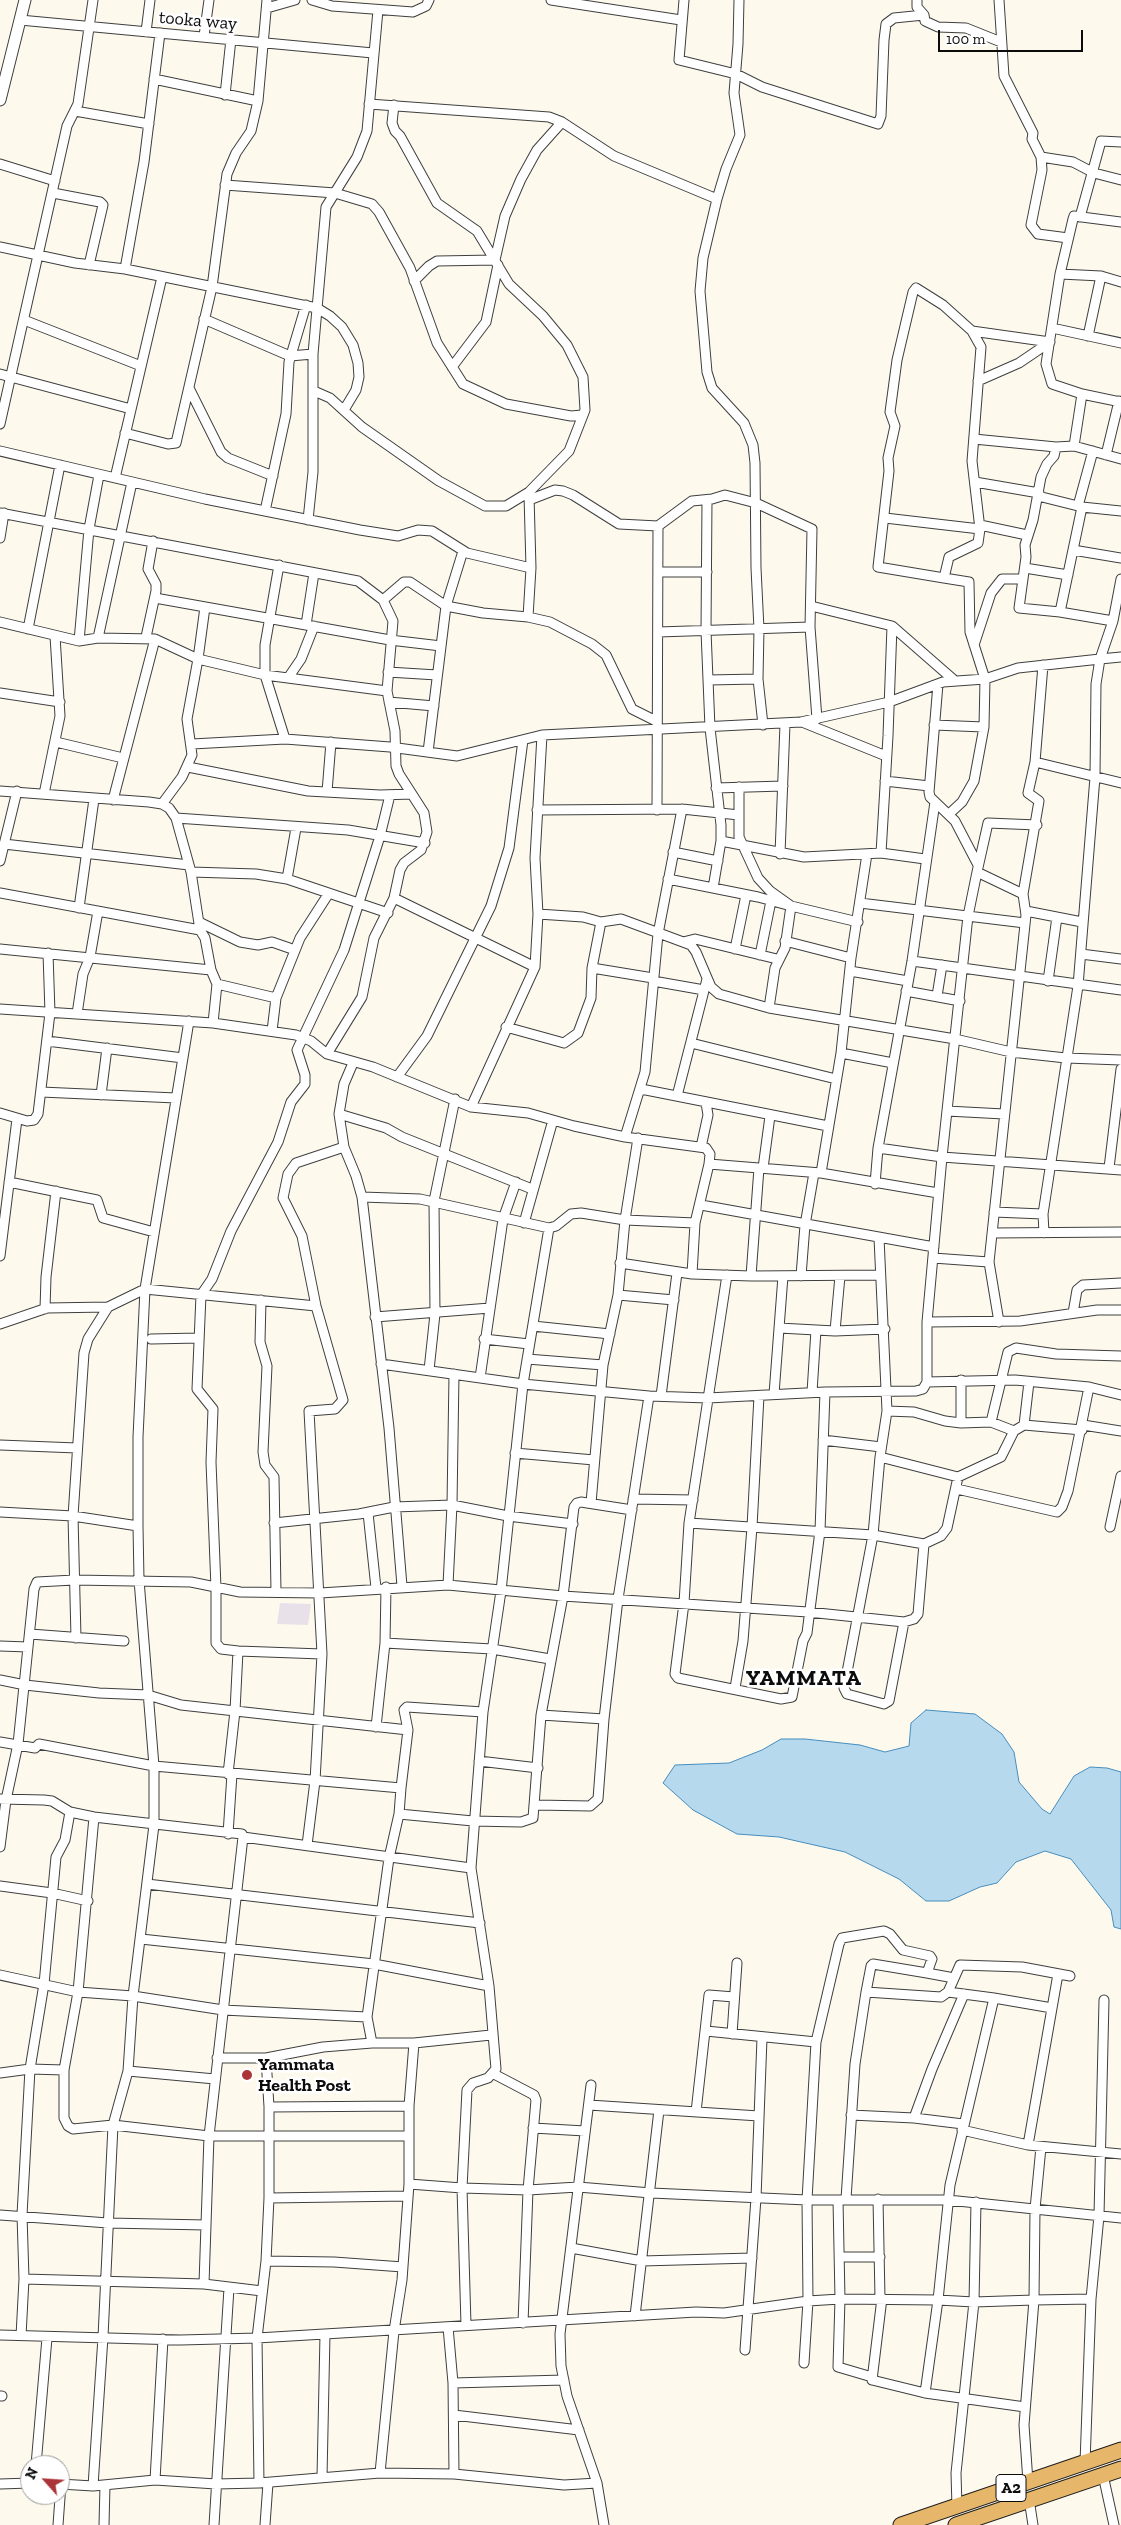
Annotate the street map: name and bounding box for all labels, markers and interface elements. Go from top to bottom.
street label: tooka way [158,7,238,35]
scale bar [941,20,1086,52]
text: 100 m [946,30,985,48]
district label: YAMMATA [745,1666,863,1692]
place label: Yammata Health Post [258,2054,351,2096]
marker: Yammata Health Post [240,2068,254,2082]
north arrow [20,2455,70,2505]
text: N [22,2465,42,2482]
road number: A2 [996,2474,1026,2502]

